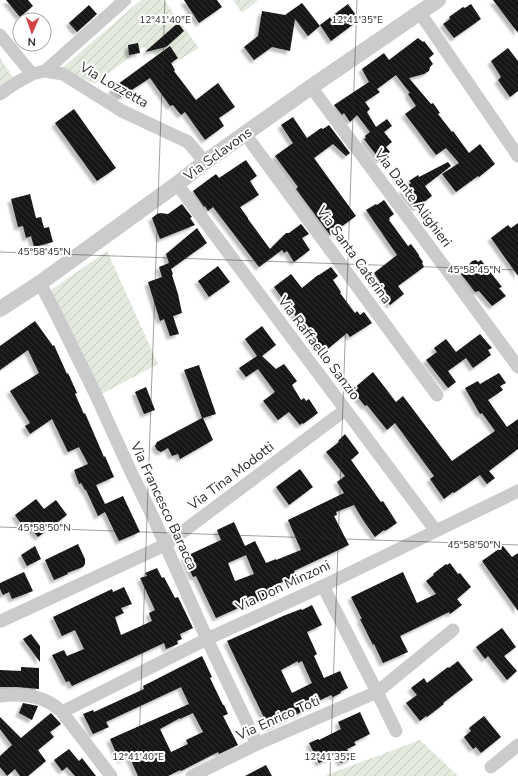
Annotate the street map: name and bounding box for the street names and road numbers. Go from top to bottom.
street label: Via Lozzetta [75,57,152,112]
street label: Via Sclavons [179,123,256,186]
street label: Via Dante Alighieri [369,144,456,251]
street label: Via Santa Caterina [312,202,396,308]
street label: Via Raffaello Sanzio [273,291,365,404]
street label: Via Tina Modotti [183,437,278,515]
street label: Via Francesco Baracca [125,438,202,573]
street label: Via Don Minzoni [232,556,333,617]
street label: Via Enrico Toti [232,691,323,745]

